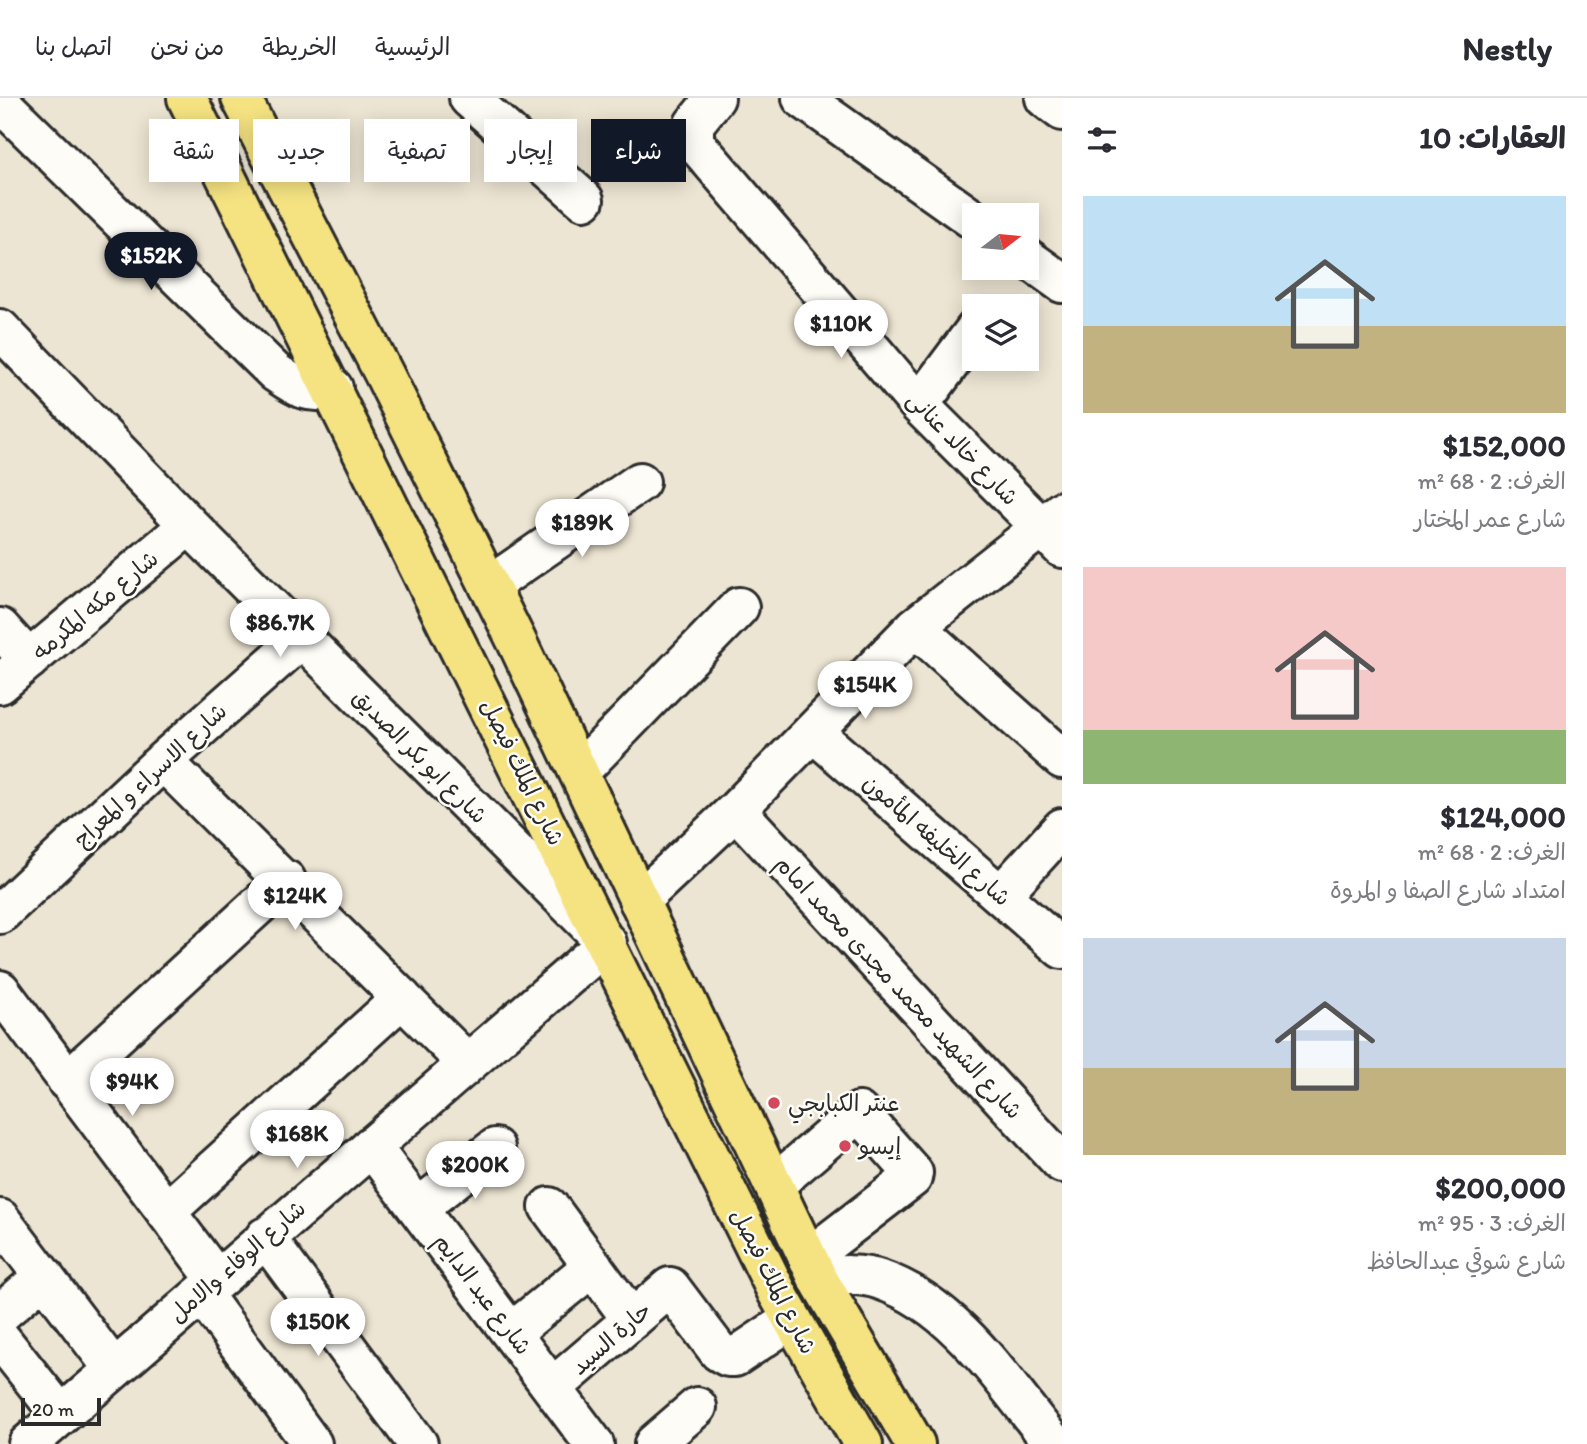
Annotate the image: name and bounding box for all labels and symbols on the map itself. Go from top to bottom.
north arrow [962,203,1040,280]
pin: $152K [102,232,200,292]
pin: $110K [792,300,890,360]
street label: شارع خالد عنانى [900,385,1024,512]
pin: $189K [533,500,631,559]
street label: شارع مكه المكرمه [26,544,165,667]
pin: $86.7K [223,600,337,659]
pin: $154K [816,662,914,721]
street label: شارع ابو بكر الصديق [345,683,493,831]
street label: شارع الملك فيصل [474,694,571,851]
street label: شارع الاسراء و المعراج [68,697,234,855]
street label: شارع الخليفه المأمون [856,768,1017,913]
street label: شارع الشهيد محمد مجدى محمد امام [767,849,1029,1127]
pin: $124K [246,872,344,932]
pin: $94K [91,1058,173,1118]
place label: عنتر الكبابجي [788,1089,899,1124]
marker: عنتر الكبابجي [766,1095,782,1111]
pin: $168K [248,1110,346,1170]
place label: إيسو [857,1132,901,1160]
marker: إيسو [837,1138,853,1154]
pin: $200K [426,1142,524,1201]
street label: شارع الوفاء والامل [163,1194,313,1330]
street label: شارع الملك فيصل [723,1203,823,1359]
street label: شارع عبد الدايم [425,1228,538,1363]
street label: حارة السيد [565,1296,657,1380]
pin: $150K [269,1298,367,1358]
scale bar [21,1395,102,1427]

